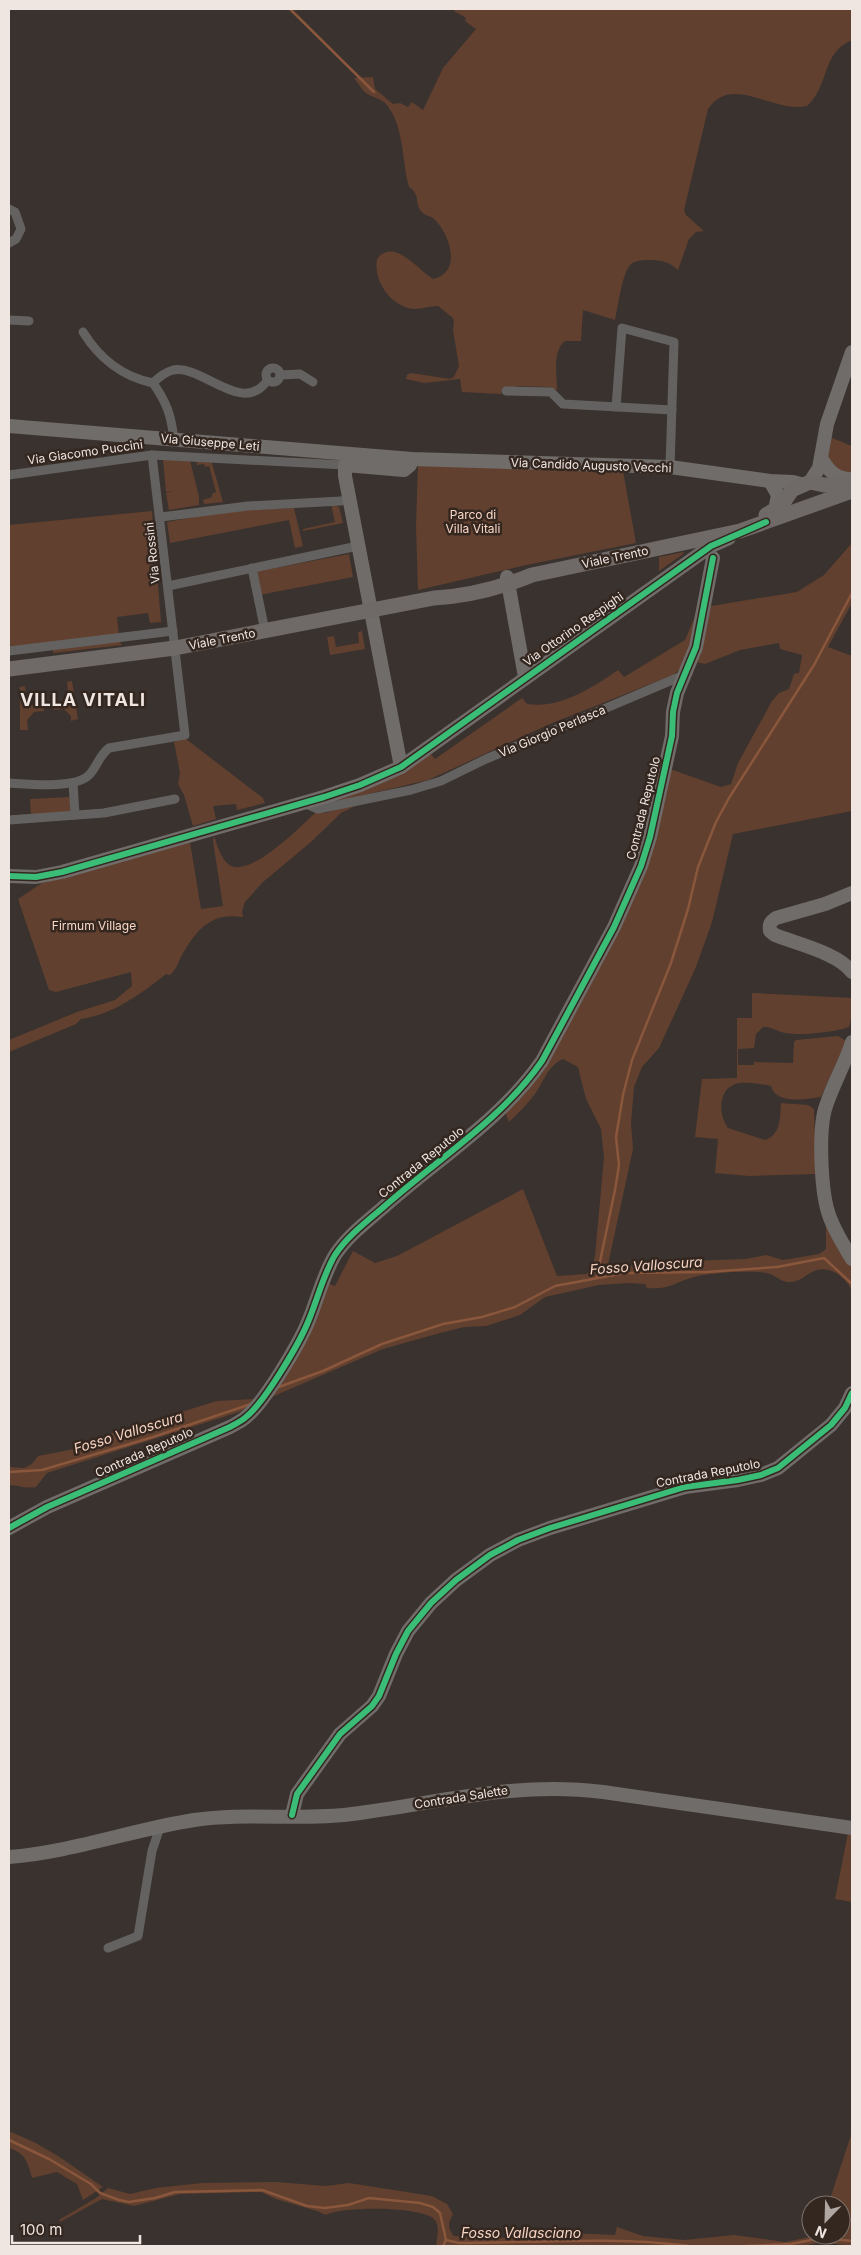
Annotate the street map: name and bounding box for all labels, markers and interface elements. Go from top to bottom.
street label: Via Giuseppe Leti [160,430,260,454]
street label: Via Giacomo Puccini [26,436,144,468]
street label: Via Candido Augusto Vecchi [510,455,672,475]
park label: Parco di Villa Vitali [446,507,501,536]
street label: Via Rossini [141,521,163,584]
street label: Viale Trento [580,543,650,571]
street label: Via Ottorino Respighi [520,589,626,669]
street label: Viale Trento [187,625,257,653]
district label: VILLA VITALI [20,689,146,710]
street label: Via Giorgio Perlasca [496,702,608,760]
street label: Contrada Reputolo [623,755,663,861]
park label: Firmum Village [52,918,136,933]
street label: Contrada Reputolo [375,1123,467,1201]
water label: Fosso Valloscura [589,1253,703,1277]
water label: Fosso Valloscura [71,1407,185,1457]
street label: Contrada Reputolo [93,1424,195,1480]
street label: Contrada Reputolo [655,1456,761,1490]
street label: Contrada Salette [413,1782,509,1812]
north arrow [801,2195,851,2245]
scale bar [12,2212,140,2244]
text: 100 m [20,2220,62,2239]
text: N [812,2223,829,2242]
water label: Fosso Vallasciano [461,2224,581,2241]

